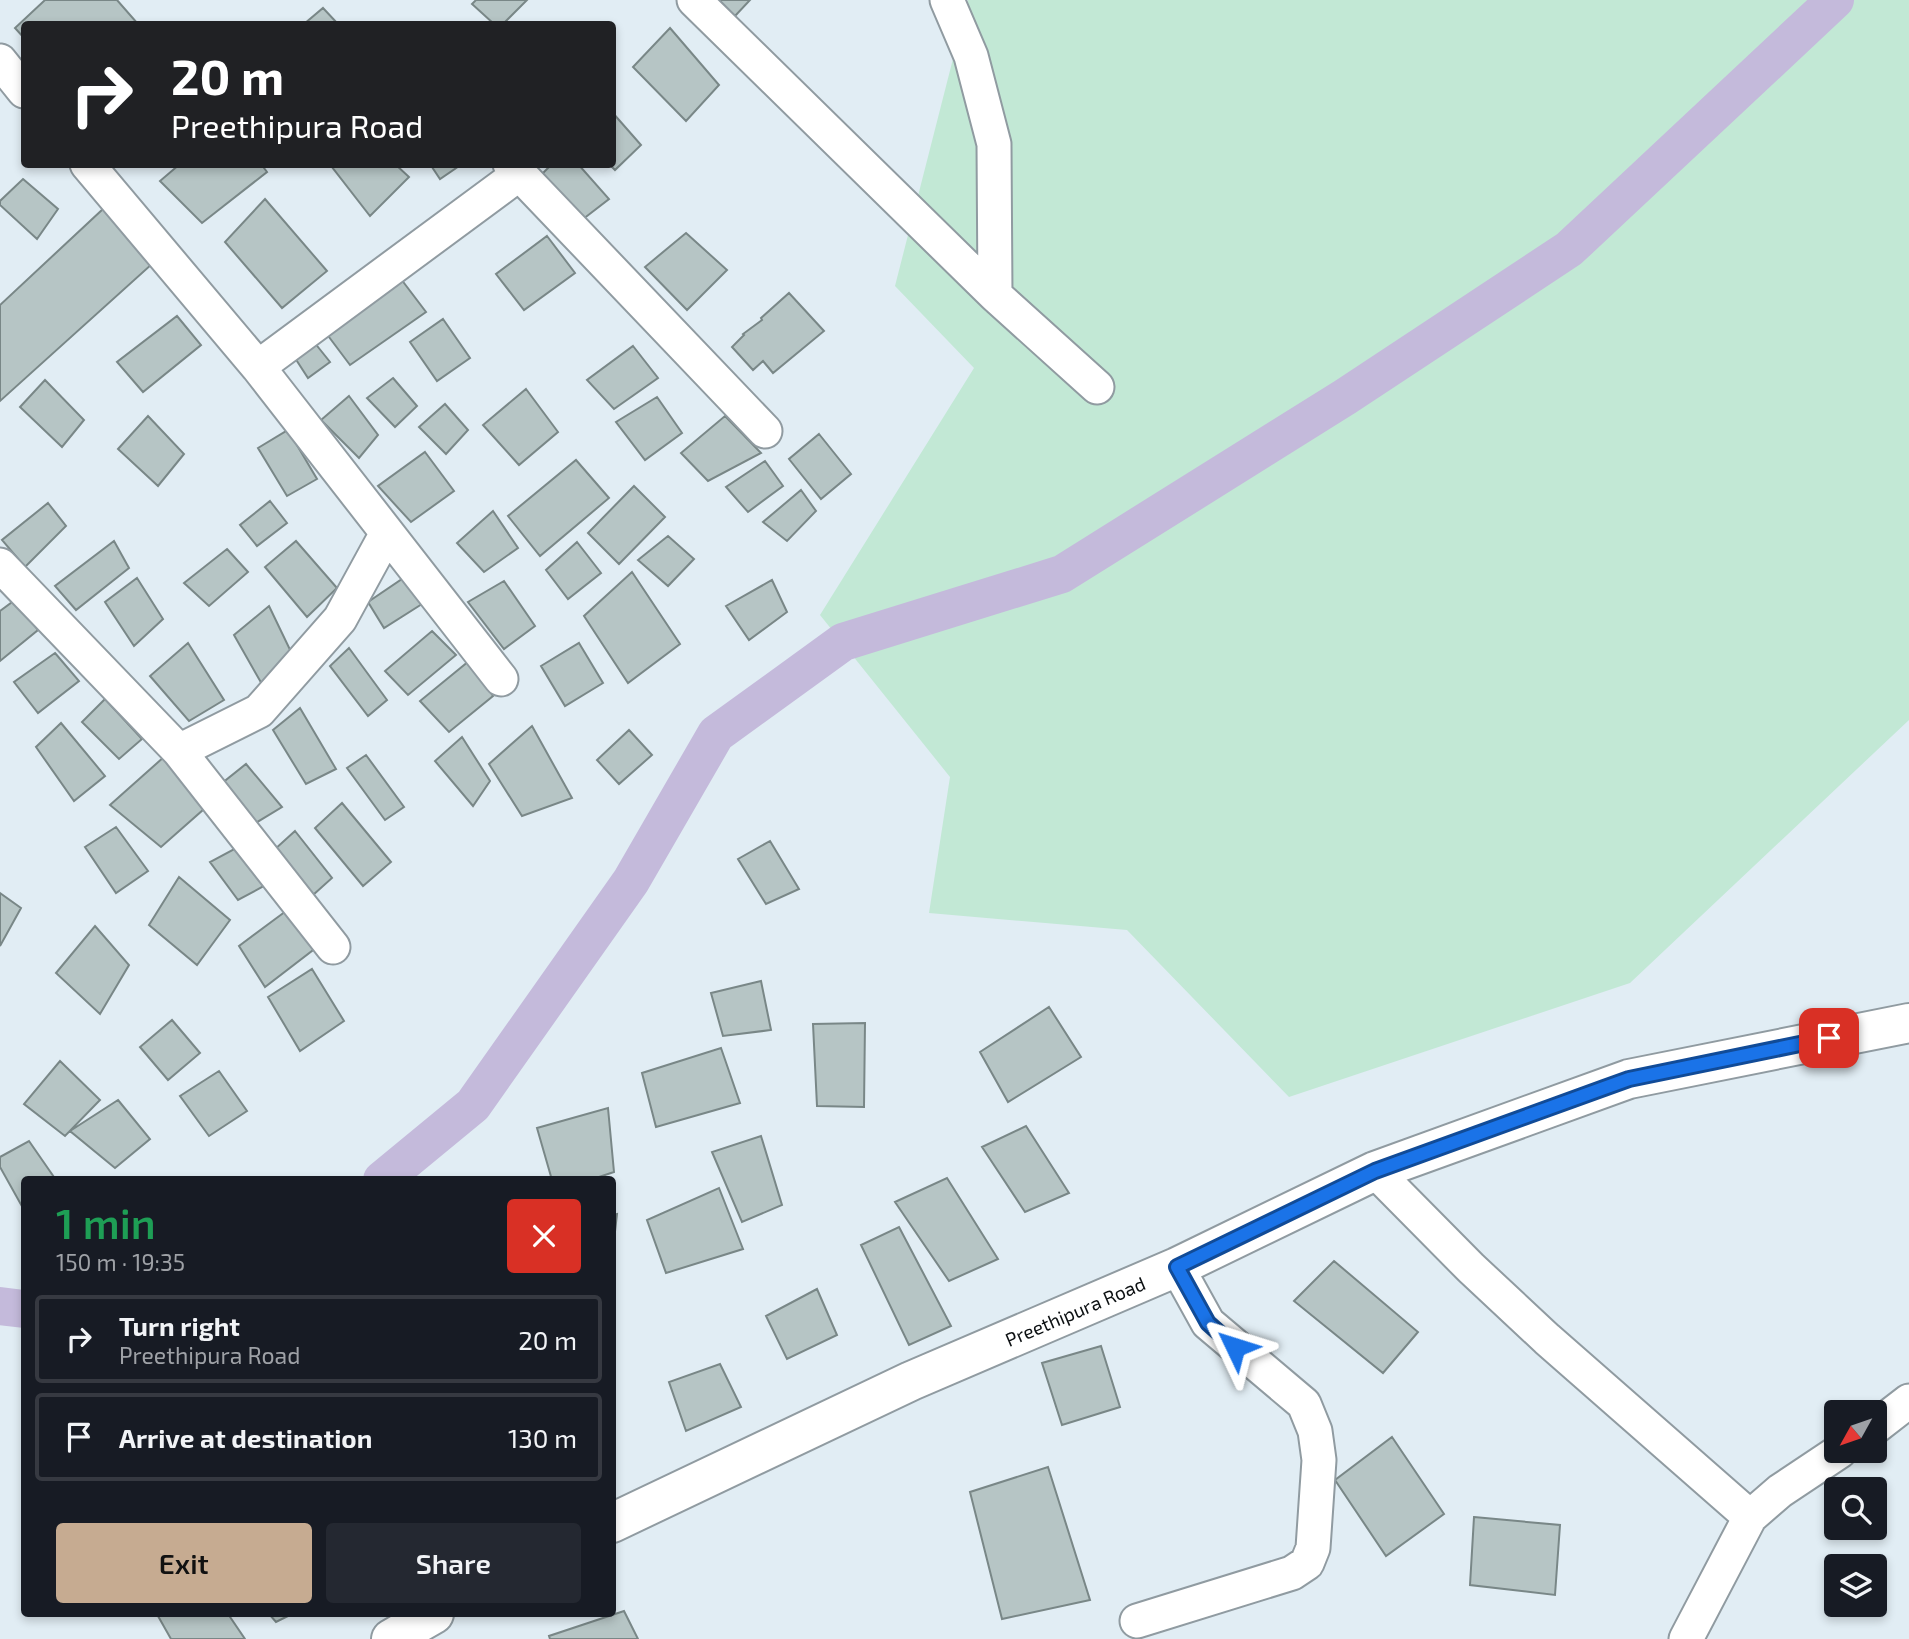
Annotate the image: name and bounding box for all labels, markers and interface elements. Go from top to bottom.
text: 20 m [171,46,284,105]
icon: right [56,49,147,140]
text: Preethipura Road [171,106,423,144]
pin [1799,1008,1859,1068]
icon: arrive [1810,1019,1848,1057]
text: 1 min [56,1197,156,1247]
button: close [507,1199,581,1273]
text: 150 m · 19:35 [56,1248,185,1276]
street label: Preethipura Road [1002,1271,1148,1351]
text: Turn right [119,1310,240,1341]
position arrow [1198,1310,1272,1384]
icon: right [60,1320,98,1358]
text: 20 m [518,1324,577,1355]
text: Preethipura Road [119,1341,300,1369]
north arrow [1824,1400,1886,1463]
map controls [1824,1400,1887,1617]
icon: arrive [60,1418,98,1456]
text: Arrive at destination [119,1422,372,1453]
text: 130 m [508,1422,577,1453]
button: search [1824,1477,1887,1540]
button: Exit [56,1523,312,1603]
button: Share [326,1523,581,1603]
button: layers [1824,1554,1887,1617]

